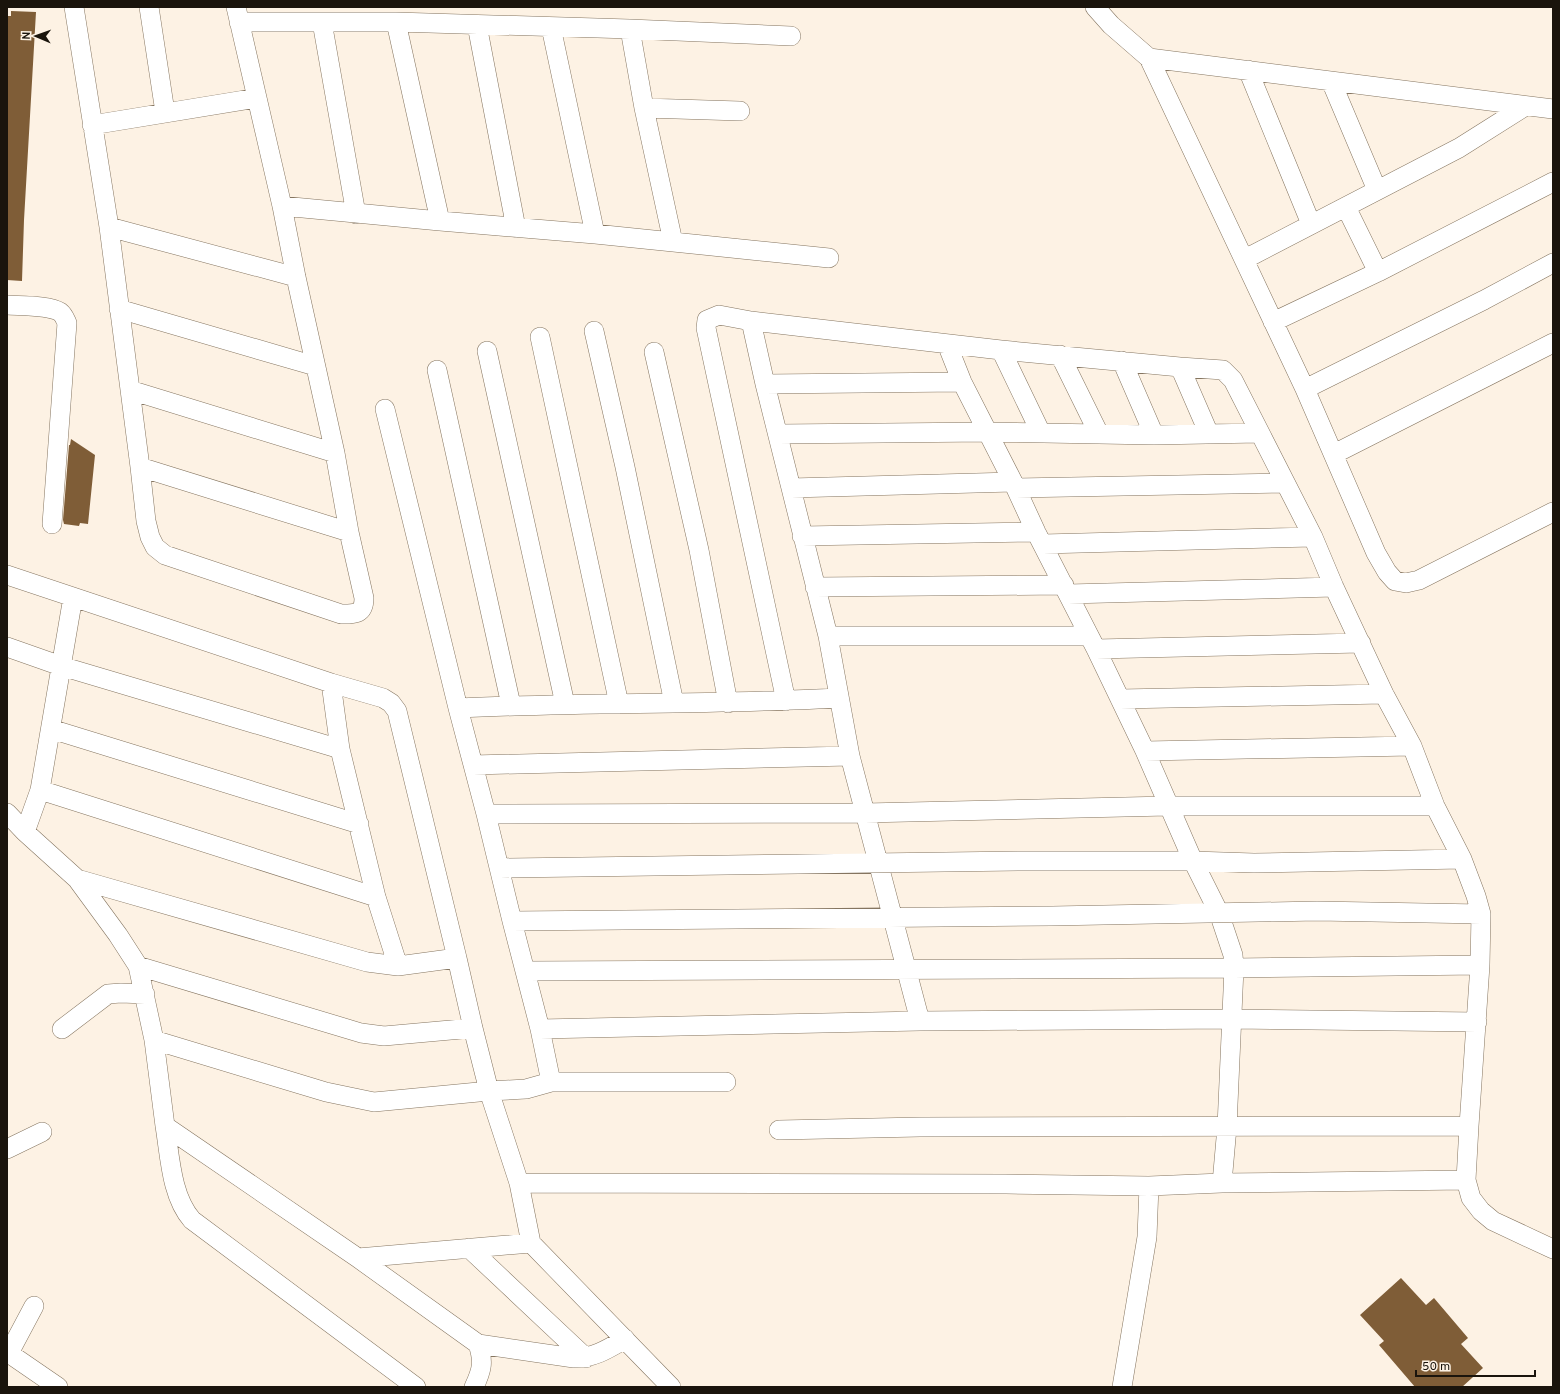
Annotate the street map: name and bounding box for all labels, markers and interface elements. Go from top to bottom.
north arrow [16,16,56,56]
text: N [20,31,34,40]
scale bar [1416,1352,1535,1378]
text: 50 m [1422,1359,1450,1375]

